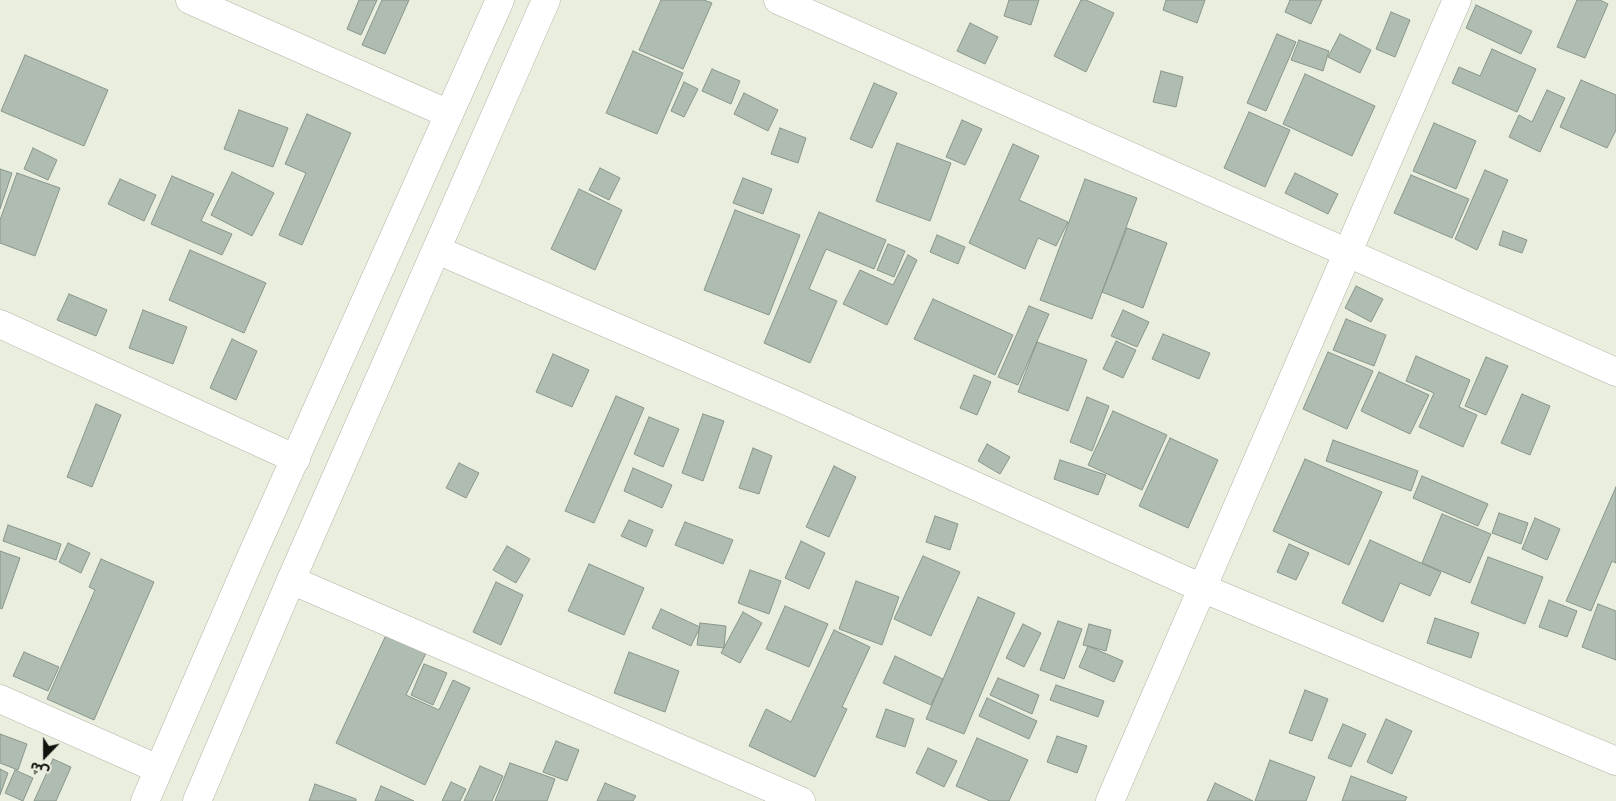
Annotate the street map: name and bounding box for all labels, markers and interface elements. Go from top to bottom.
north arrow [20,731,70,781]
text: ش [27,758,52,782]

